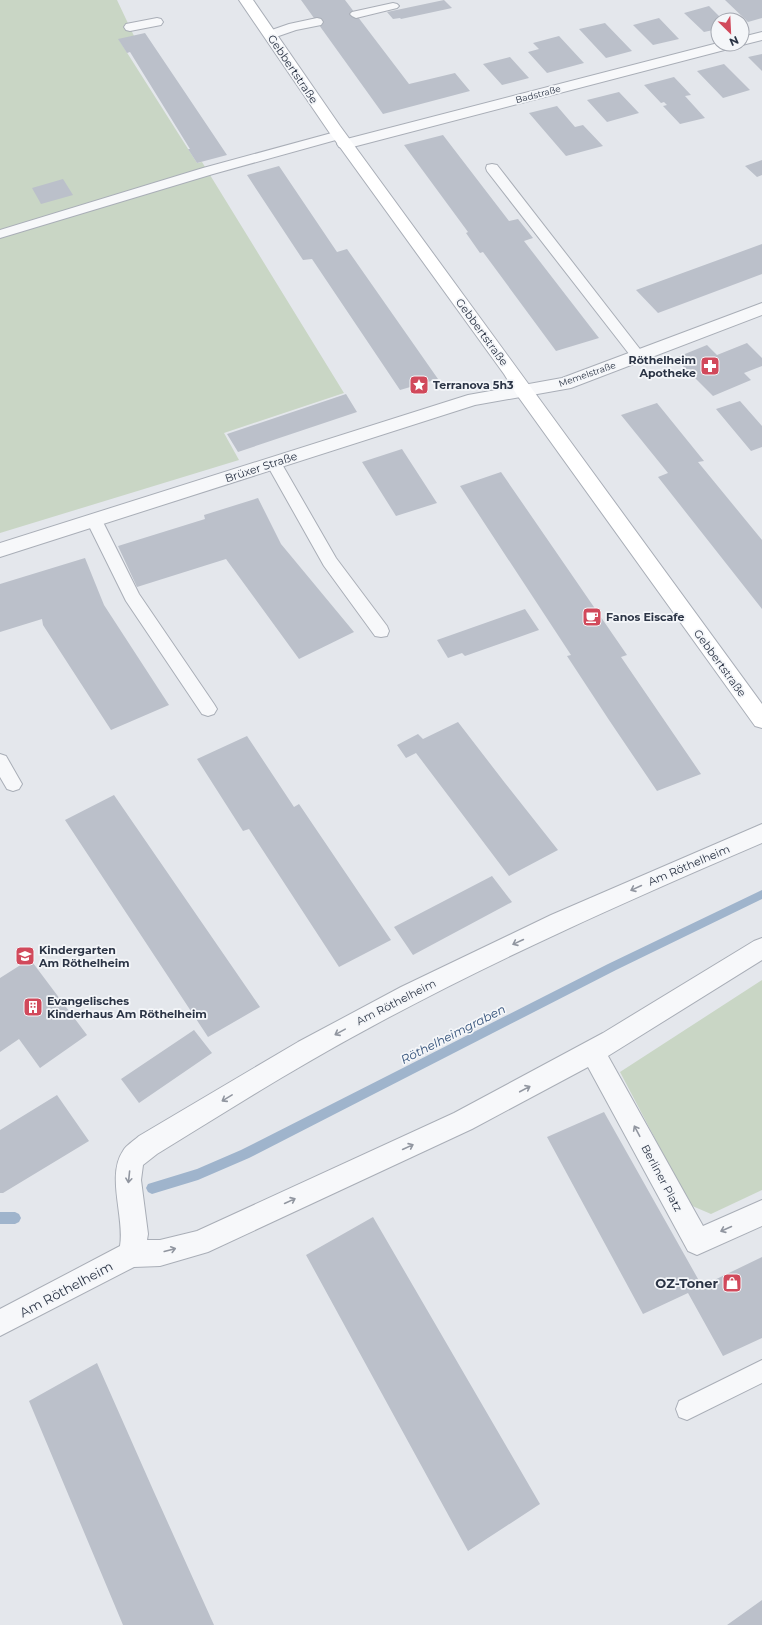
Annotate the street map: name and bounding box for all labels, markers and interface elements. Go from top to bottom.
north arrow [710,12,750,52]
street label: Gebbertstraße [265,32,321,106]
text: N [727,33,741,49]
street label: Badstraße [514,83,562,105]
street label: Gebbertstraße [453,296,511,369]
place label: Röthelheim Apotheke [629,353,696,380]
pharmacy icon: Röthelheim Apotheke [699,355,721,377]
street label: Memelstraße [557,359,617,389]
place icon: Terranova 5h3 [408,374,430,396]
place label: Terranova 5h3 [433,378,514,392]
street label: Brüxer Straße [223,449,299,485]
cafe icon: Fanos Eiscafe [581,606,603,628]
place label: Fanos Eiscafe [606,610,684,624]
street label: Gebbertstraße [691,627,749,700]
street label: Am Röthelheim [646,841,732,889]
one-way arrow [631,885,643,892]
one-way arrow [512,939,524,946]
place label: Kindergarten Am Röthelheim [38,943,130,970]
school or university icon: Kindergarten Am Röthelheim [14,945,36,967]
street label: Am Röthelheim [354,976,438,1028]
place label: Evangelisches Kinderhaus Am Röthelheim [47,994,207,1021]
building icon: Evangelisches Kinderhaus Am Röthelheim [22,996,44,1018]
water label: Röthelheimgraben [398,1001,508,1067]
one-way arrow [334,1029,346,1036]
one-way arrow [518,1084,530,1092]
one-way arrow [221,1094,233,1102]
one-way arrow [633,1125,640,1137]
street label: Berliner Platz [638,1142,686,1214]
one-way arrow [402,1143,414,1150]
one-way arrow [126,1170,133,1183]
one-way arrow [284,1197,296,1204]
one-way arrow [721,1226,733,1233]
one-way arrow [164,1246,177,1254]
street label: Am Röthelheim [17,1258,115,1320]
shop icon: OZ-Toner [721,1272,743,1294]
place label: OZ-Toner [655,1275,718,1291]

